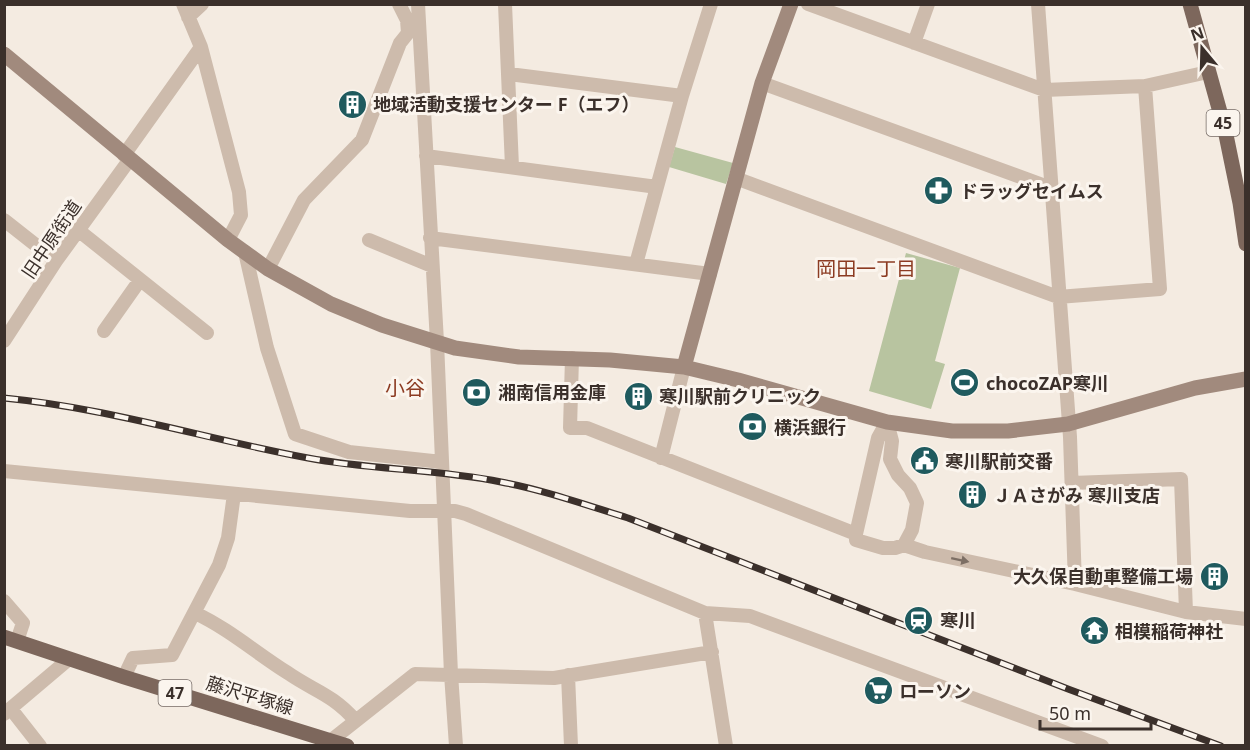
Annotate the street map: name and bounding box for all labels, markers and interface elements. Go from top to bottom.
north arrow [1172,18,1232,78]
text: N [1187,21,1207,46]
building icon: 地域活動支援センター F（エフ） [336,88,368,120]
place label: 地域活動支援センター F（エフ） [373,92,640,116]
road number: 45 [1206,110,1240,136]
pharmacy icon: ドラッグセイムス [923,175,955,207]
place label: ドラッグセイムス [960,179,1104,203]
street label: 旧中原街道 [16,195,86,283]
district label: 岡田一丁目 [816,255,916,282]
sports icon: chocoZAP寒川 [949,367,981,399]
place label: chocoZAP寒川 [986,371,1109,395]
district label: 小谷 [385,374,425,401]
bank icon: 湘南信用金庫 [461,376,493,408]
place label: 湘南信用金庫 [498,380,606,404]
building icon: 寒川駅前クリニック [622,380,654,412]
place label: 寒川駅前クリニック [659,384,821,408]
bank icon: 横浜銀行 [737,411,769,443]
place label: 横浜銀行 [774,415,846,439]
public building icon: 寒川駅前交番 [908,445,940,477]
place label: 寒川駅前交番 [945,449,1053,473]
building icon: ＪＡさがみ 寒川支店 [956,479,988,511]
place label: ＪＡさがみ 寒川支店 [993,483,1160,507]
one-way arrow [951,556,970,565]
building icon: 大久保自動車整備工場 [1198,560,1230,592]
place label: 大久保自動車整備工場 [1013,564,1193,588]
station icon: 寒川 [903,604,935,636]
place label: 寒川 [940,608,976,632]
temple icon: 相模稲荷神社 [1078,615,1110,647]
place label: 相模稲荷神社 [1115,619,1223,643]
street label: 藤沢平塚線 [203,670,297,720]
supermarket icon: ローソン [862,675,894,707]
place label: ローソン [899,679,971,703]
road number: 47 [158,680,192,706]
scale bar [1040,693,1151,731]
text: 50 m [1049,701,1091,725]

